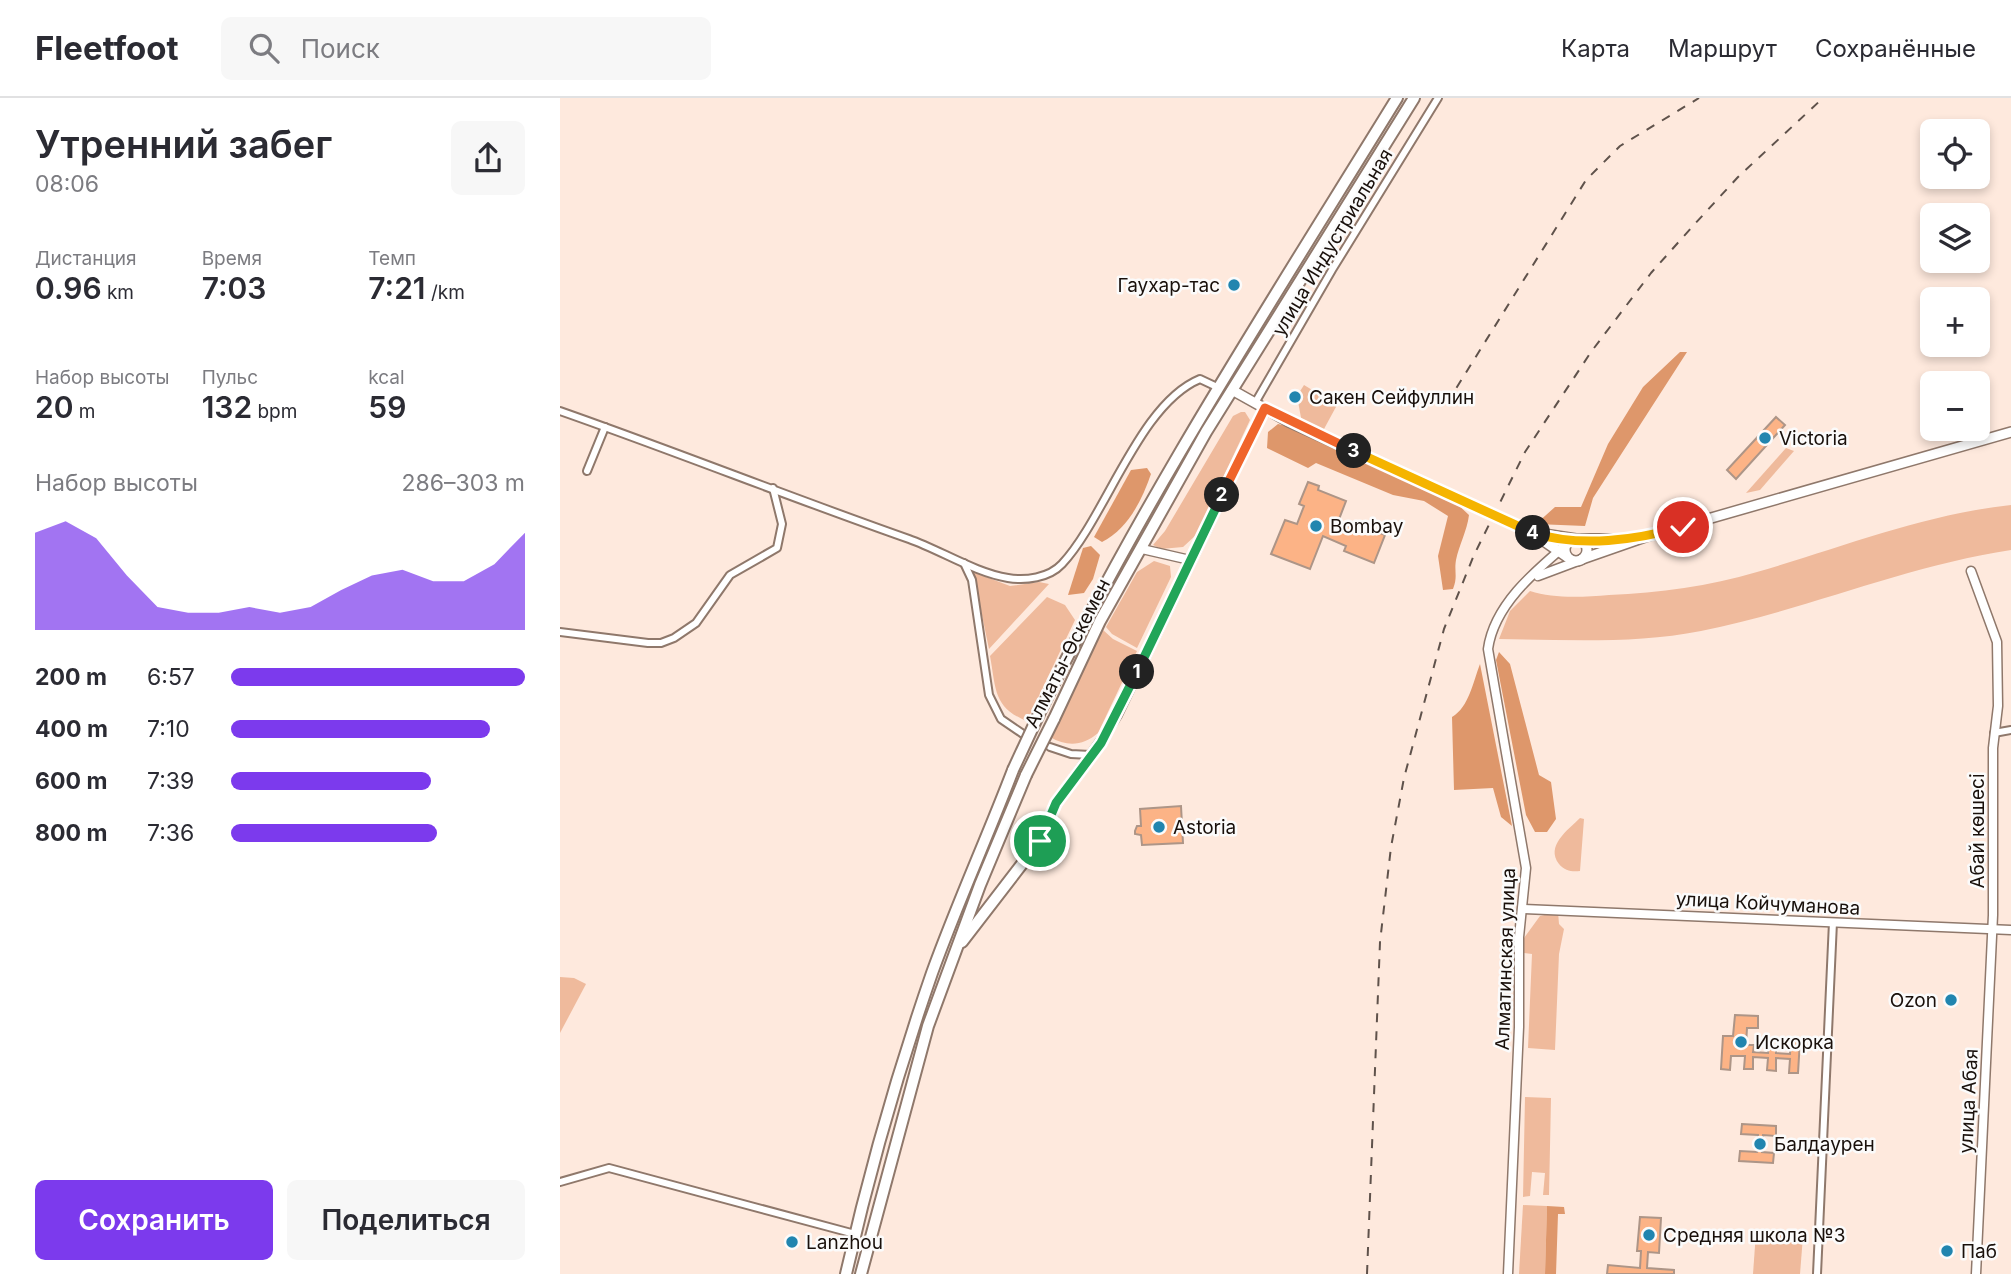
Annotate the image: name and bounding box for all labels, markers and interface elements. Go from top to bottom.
search box [221,17,711,80]
text: Fleetfoot [35,28,179,68]
icon: search [245,29,283,67]
text: Поиск [301,33,380,64]
text: Карта [1561,34,1630,63]
text: Маршрут [1668,34,1777,63]
text: Сохранённые [1815,34,1976,63]
map controls [1920,119,1990,441]
button: locate [1920,119,1990,189]
text: Утренний забег [35,121,332,167]
button: share [451,121,525,195]
street label: улица Индустриальная [1267,144,1398,340]
text: 08:06 [35,170,99,198]
button: layers [1920,203,1990,273]
text: Дистанция [35,247,137,270]
text: Время [202,247,262,270]
text: Темп [368,247,416,270]
text: 0.96 [35,270,102,306]
text: 7:03 [202,270,266,306]
text: 7:21 [368,270,426,306]
place label: Гаухар-тас [1118,274,1220,297]
marker: Гаухар-тас [1226,277,1242,293]
text: km [102,281,134,304]
text: /km [426,281,465,304]
button: + [1920,287,1990,357]
text: Набор высоты [35,366,170,389]
text: Пульс [202,366,258,389]
text: kcal [368,366,405,389]
button: − [1920,371,1990,441]
place label: Сакен Сейфуллин [1309,386,1474,409]
text: 20 [35,389,73,425]
text: 132 [202,389,252,425]
text: 59 [368,389,406,425]
marker: Сакен Сейфуллин [1287,389,1303,405]
text: m [73,400,95,423]
text: bpm [252,400,297,423]
place label: Victoria [1779,427,1848,450]
marker: Victoria [1757,430,1773,446]
pin: 3 [1336,434,1372,468]
text: 3 [1347,439,1360,462]
text: Набор высоты [35,469,198,497]
text: 286–303 m [401,469,525,497]
pin: 2 [1204,478,1240,512]
text: 2 [1216,483,1227,506]
pin [1653,497,1713,557]
icon: check [1664,508,1702,546]
place label: Bombay [1330,515,1404,538]
pin: 4 [1516,516,1550,550]
marker: Bombay [1308,518,1324,534]
text: 4 [1526,521,1539,544]
street label: Алматы-Өскемен [1020,575,1115,732]
pin: 1 [1120,654,1154,690]
text: 1 [1132,660,1141,683]
text: 200 m [35,663,107,691]
text: 6:57 [147,663,195,691]
text: 400 m [35,715,108,743]
text: 7:10 [147,715,190,743]
text: 600 m [35,767,107,795]
text: 7:39 [147,767,194,795]
street label: Абай көшесі [1966,773,1989,889]
pin [1010,811,1070,871]
place label: Astoria [1173,816,1236,839]
text: 800 m [35,819,107,847]
text: 7:36 [147,819,194,847]
marker: Astoria [1151,819,1167,835]
icon: arrive [1021,822,1059,860]
street label: Алматинская улица [1491,867,1520,1051]
street label: улица Койчуманова [1675,887,1861,920]
place label: Ozon [1890,989,1937,1012]
marker: Ozon [1943,992,1959,1008]
place label: Искоркa [1755,1031,1834,1054]
marker: Искоркa [1733,1034,1749,1050]
street label: улица Абая [1954,1048,1983,1154]
place label: Балдаурен [1774,1133,1875,1156]
marker: Балдаурен [1752,1136,1768,1152]
button: Сохранить [35,1180,273,1260]
button: Поделиться [287,1180,525,1260]
place label: Средняя школа №3 [1663,1224,1845,1247]
marker: Средняя школа №3 [1641,1227,1657,1243]
place label: Lanzhou [806,1231,883,1254]
marker: Lanzhou [784,1234,800,1250]
place label: Паб [1961,1240,1997,1263]
marker: Паб [1939,1243,1955,1259]

